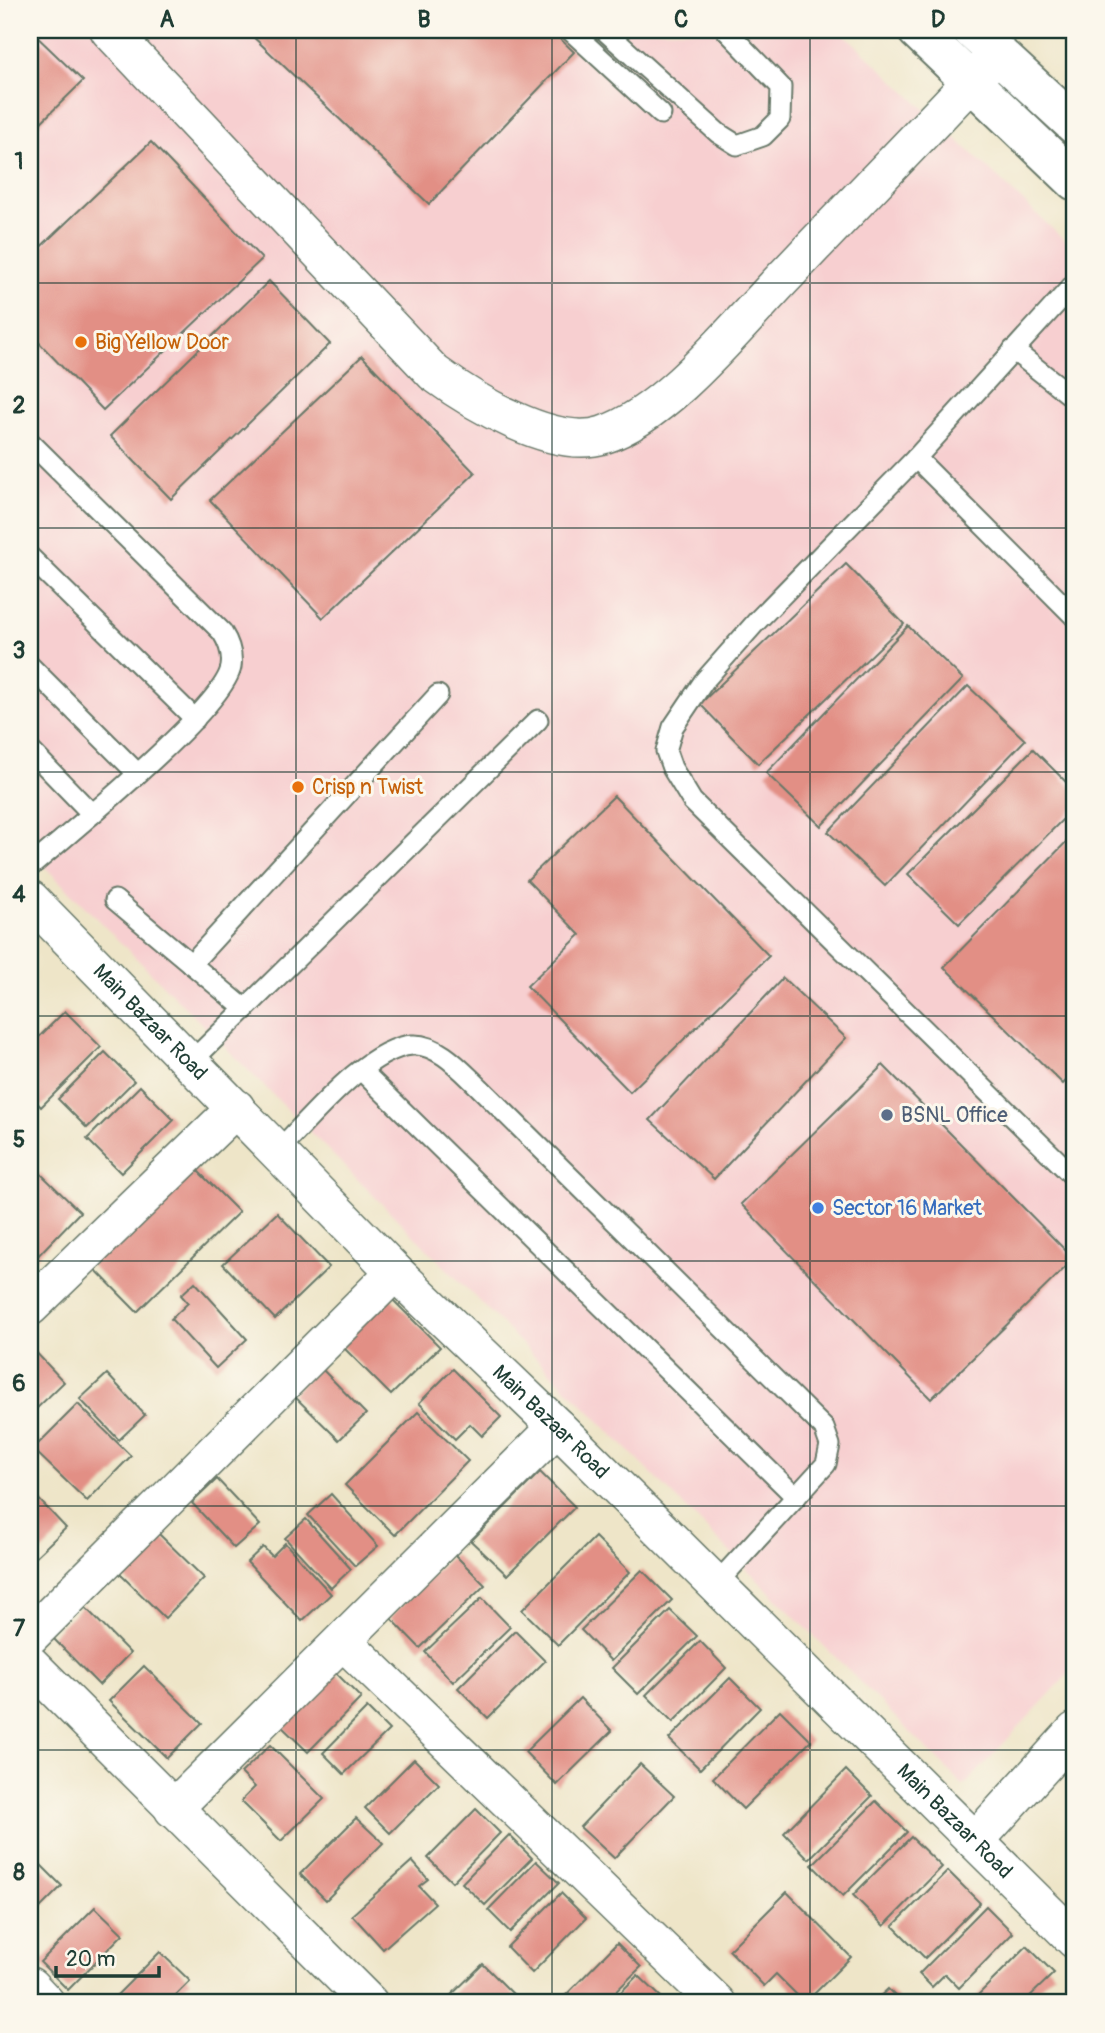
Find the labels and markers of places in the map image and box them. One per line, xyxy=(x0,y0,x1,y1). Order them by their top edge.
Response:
place label: Big Yellow Door xyxy=(95,329,230,356)
marker: Big Yellow Door xyxy=(73,334,89,350)
place label: Crisp n Twist xyxy=(312,774,424,801)
marker: Crisp n Twist xyxy=(290,779,306,795)
place label: BSNL Office xyxy=(901,1102,1008,1129)
marker: BSNL Office xyxy=(879,1107,895,1123)
place label: Sector 16 Market xyxy=(832,1195,983,1222)
marker: Sector 16 Market xyxy=(810,1200,826,1216)

